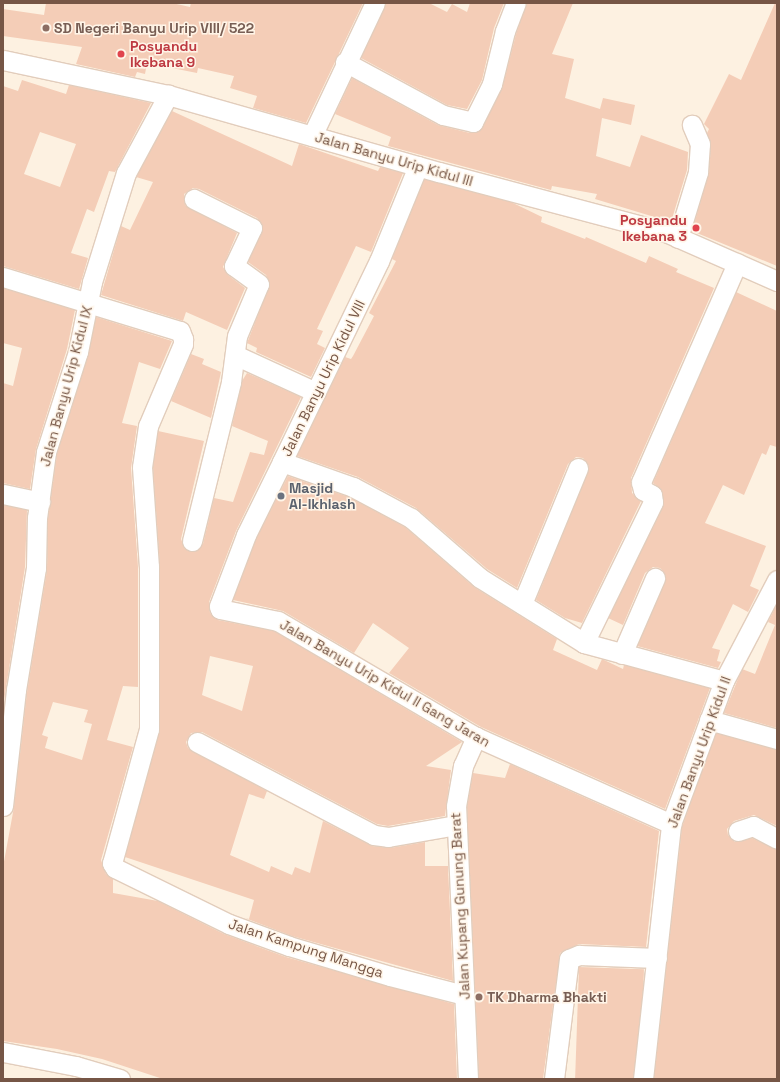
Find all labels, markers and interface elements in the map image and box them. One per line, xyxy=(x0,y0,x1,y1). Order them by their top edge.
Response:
place label: SD Negeri Banyu Urip VIII/ 522 xyxy=(54,20,254,36)
marker: SD Negeri Banyu Urip VIII/ 522 xyxy=(41,23,51,33)
place label: Posyandu Ikebana 9 xyxy=(130,38,197,70)
marker: Posyandu Ikebana 9 xyxy=(115,48,127,60)
street label: Jalan Banyu Urip Kidul III xyxy=(313,128,475,190)
place label: Posyandu Ikebana 3 xyxy=(620,212,687,244)
marker: Posyandu Ikebana 3 xyxy=(690,222,702,234)
street label: Jalan Banyu Urip Kidul VIII xyxy=(278,297,368,459)
street label: Jalan Banyu Urip Kidul IX xyxy=(36,304,96,468)
place label: Masjid Al-Ikhlash xyxy=(289,480,356,512)
marker: Masjid Al-Ikhlash xyxy=(276,491,286,501)
street label: Jalan Banyu Urip Kidul II Gang Jaran xyxy=(277,616,493,750)
street label: Jalan Banyu Urip Kidul II xyxy=(664,674,734,830)
street label: Jalan Kupang Gunung Barat xyxy=(447,812,473,1000)
street label: Jalan Kampung Mangga xyxy=(226,915,386,981)
place label: TK Dharma Bhakti xyxy=(487,989,607,1005)
marker: TK Dharma Bhakti xyxy=(474,992,484,1002)

